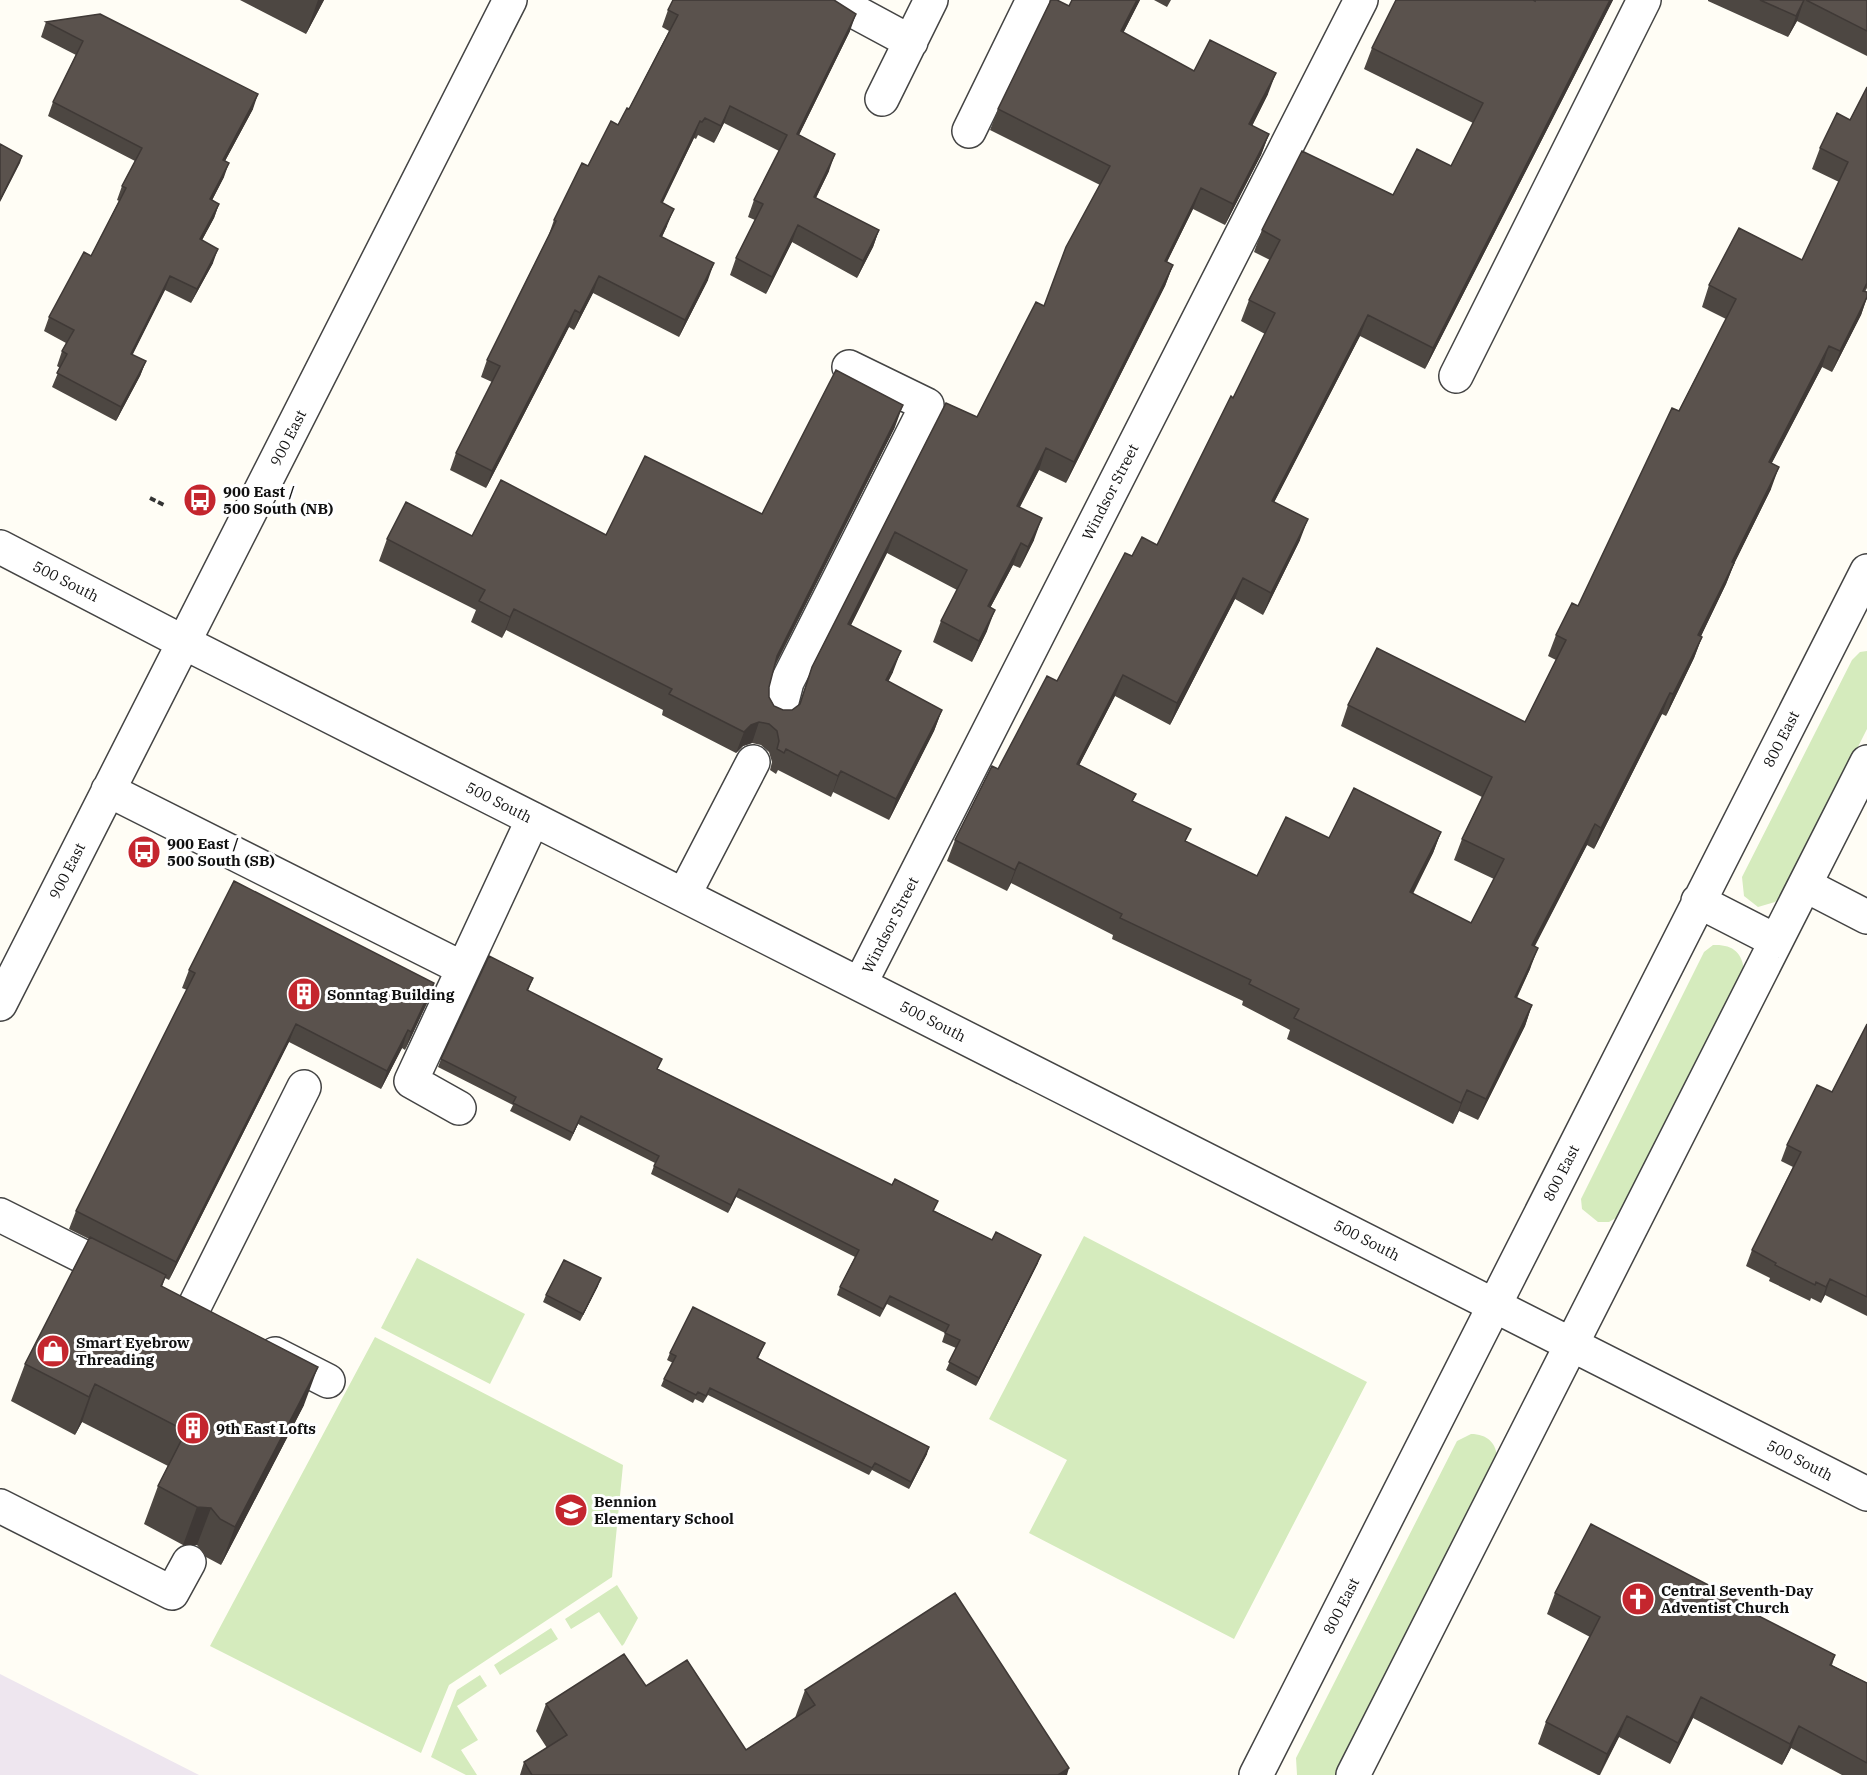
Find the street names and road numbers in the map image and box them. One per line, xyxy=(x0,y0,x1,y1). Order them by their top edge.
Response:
street label: 900 East xyxy=(266,407,310,469)
street label: Windsor Street xyxy=(1078,441,1142,543)
street label: 500 South xyxy=(30,556,102,606)
street label: 800 East xyxy=(1759,708,1803,770)
street label: 500 South xyxy=(463,777,535,827)
street label: 900 East xyxy=(45,840,89,902)
street label: Windsor Street xyxy=(858,874,922,976)
street label: 500 South xyxy=(897,996,969,1046)
street label: 800 East xyxy=(1539,1142,1583,1204)
street label: 500 South xyxy=(1331,1215,1403,1265)
street label: 500 South xyxy=(1764,1435,1836,1485)
street label: 800 East xyxy=(1319,1575,1363,1637)

